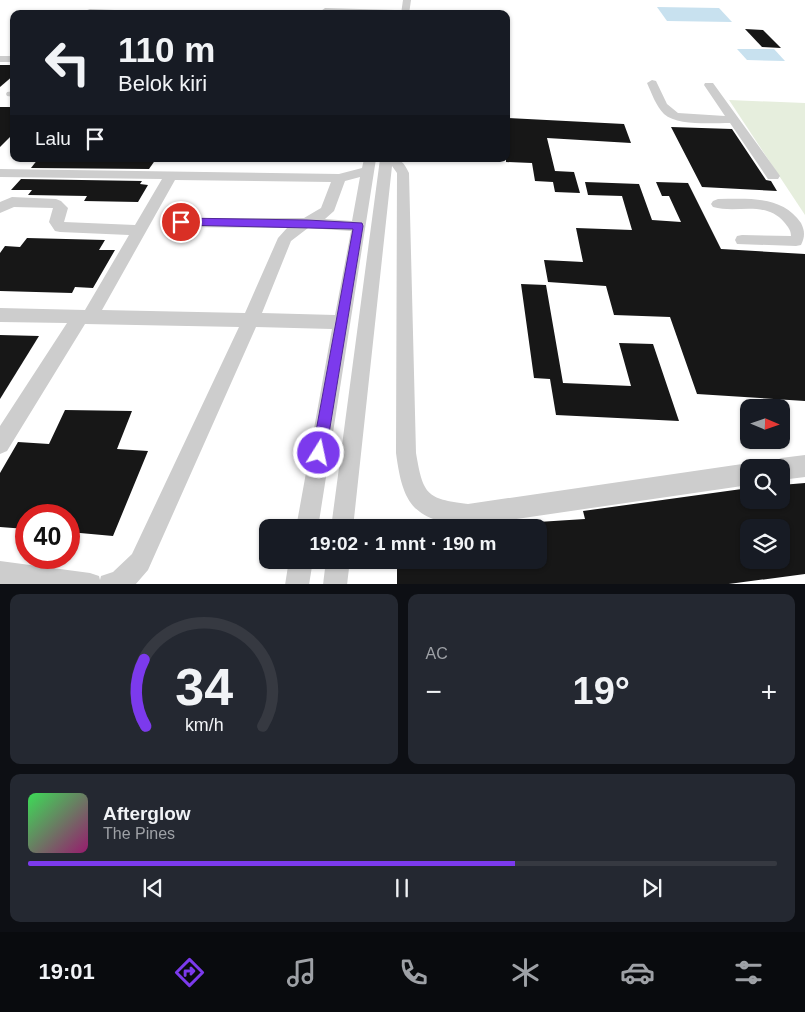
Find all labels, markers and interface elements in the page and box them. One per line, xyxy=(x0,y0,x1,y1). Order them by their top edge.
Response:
icon: left xyxy=(35,30,100,95)
text: 110 m xyxy=(118,30,215,69)
text: Belok kiri xyxy=(118,71,207,96)
icon: arrive xyxy=(81,125,109,153)
text: Lalu xyxy=(35,128,71,149)
pin xyxy=(160,201,202,243)
icon: arrive xyxy=(167,208,195,236)
north arrow xyxy=(740,399,790,449)
map controls xyxy=(740,399,790,569)
position arrow xyxy=(292,426,344,478)
button: search xyxy=(740,459,790,509)
speed limit sign: 40 xyxy=(15,504,80,569)
button: layers xyxy=(740,519,790,569)
text: 19:02 · 1 mnt · 190 m xyxy=(310,533,496,554)
text: AC xyxy=(426,645,448,662)
text: 34 xyxy=(175,658,233,716)
text: 19° xyxy=(573,670,630,712)
text: − xyxy=(426,676,442,707)
text: + xyxy=(761,676,777,707)
text: km/h xyxy=(184,715,223,735)
text: Afterglow xyxy=(103,803,191,824)
text: The Pines xyxy=(103,825,175,842)
icon: previous xyxy=(139,874,167,902)
icon: pause xyxy=(388,874,416,902)
icon: next xyxy=(638,874,666,902)
icon: directions xyxy=(172,955,207,990)
icon: music xyxy=(284,955,319,990)
icon: phone xyxy=(396,955,431,990)
icon: climate xyxy=(508,955,543,990)
icon: car xyxy=(620,955,655,990)
icon: filters xyxy=(731,955,766,990)
text: 19:01 xyxy=(38,959,95,984)

